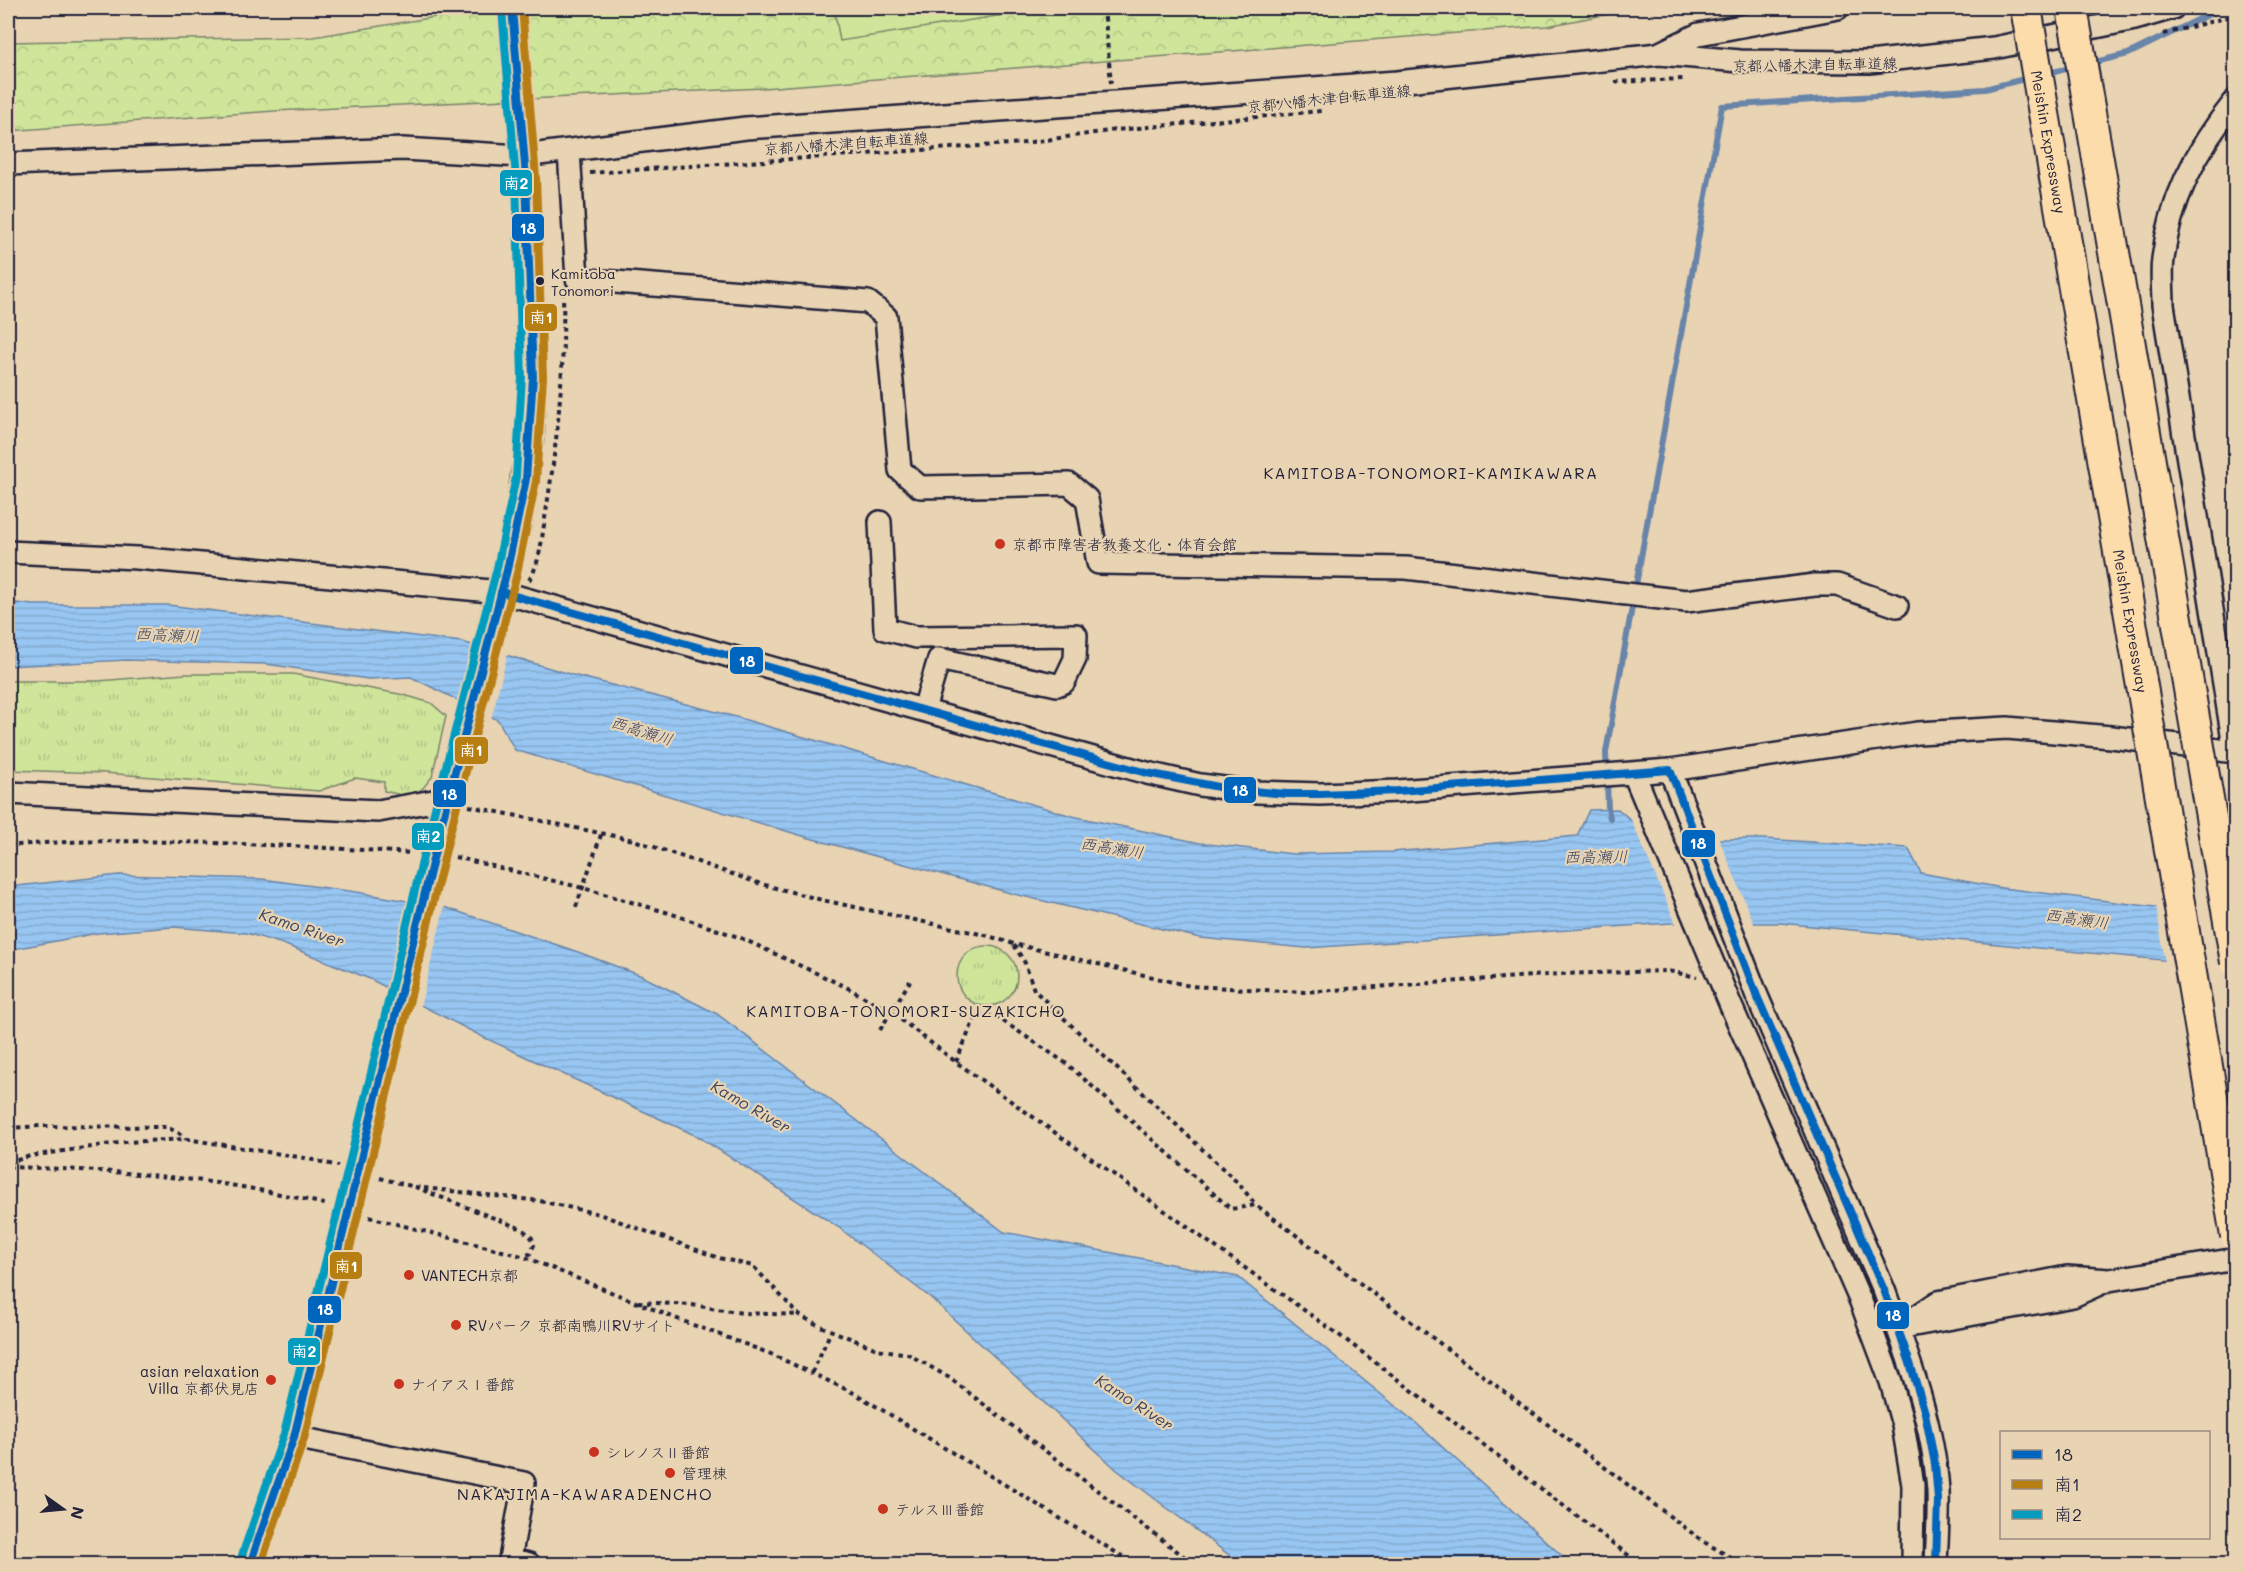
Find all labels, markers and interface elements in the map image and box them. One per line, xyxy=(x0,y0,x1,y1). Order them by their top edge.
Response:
street label: 京都八幡木津自転車道線 xyxy=(1732,53,1898,75)
street label: Meishin Expressway xyxy=(2027,69,2071,215)
street label: 京都八幡木津自転車道線 xyxy=(1246,79,1412,117)
street label: 京都八幡木津自転車道線 xyxy=(763,127,929,159)
line badge: 南2 xyxy=(499,169,533,197)
text: 南2 xyxy=(504,172,529,193)
line badge: 18 xyxy=(511,213,545,242)
text: 18 xyxy=(519,217,537,238)
place label: Kamitoba Tonomori xyxy=(551,264,616,300)
marker: Kamitoba Tonomori xyxy=(534,275,546,287)
line badge: 南1 xyxy=(524,303,558,332)
text: 南1 xyxy=(529,306,553,327)
district label: KAMITOBA-TONOMORI-KAMIKAWARA xyxy=(1263,462,1599,483)
place label: 京都市障害者教養文化・体育会館 xyxy=(1012,534,1237,554)
marker: 京都市障害者教養文化・体育会館 xyxy=(993,537,1007,551)
street label: Meishin Expressway xyxy=(2109,548,2153,694)
water label: 西高瀬川 xyxy=(134,622,200,646)
line badge: 18 xyxy=(729,646,764,675)
text: 18 xyxy=(738,650,756,671)
water label: 西高瀬川 xyxy=(608,711,676,749)
line badge: 南1 xyxy=(454,736,489,765)
text: 南1 xyxy=(459,739,483,760)
line badge: 18 xyxy=(1223,776,1257,804)
line badge: 18 xyxy=(432,779,467,808)
text: 18 xyxy=(1231,779,1249,800)
text: 18 xyxy=(440,783,458,804)
line badge: 南2 xyxy=(411,822,445,851)
text: 南2 xyxy=(416,825,441,846)
line badge: 18 xyxy=(1681,829,1716,858)
water label: 西高瀬川 xyxy=(1079,832,1145,862)
text: 18 xyxy=(1689,832,1707,853)
water label: 西高瀬川 xyxy=(1564,845,1628,867)
water label: Kamo River xyxy=(257,903,347,951)
water label: 西高瀬川 xyxy=(2044,903,2110,933)
district label: KAMITOBA-TONOMORI-SUZAKICHO xyxy=(746,1000,1066,1021)
water label: Kamo River xyxy=(707,1075,795,1137)
line badge: 南1 xyxy=(329,1251,363,1280)
text: 南1 xyxy=(334,1255,358,1276)
place label: VANTECH京都 xyxy=(421,1265,518,1285)
marker: VANTECH京都 xyxy=(402,1268,416,1282)
line badge: 18 xyxy=(307,1295,342,1324)
text: 18 xyxy=(316,1298,334,1319)
line badge: 18 xyxy=(1876,1301,1910,1330)
text: 18 xyxy=(1884,1304,1902,1325)
place label: RVパーク 京都南鴨川RVサイト xyxy=(468,1315,675,1335)
marker: RVパーク 京都南鴨川RVサイト xyxy=(449,1318,463,1332)
line badge: 南2 xyxy=(287,1337,321,1366)
text: 南2 xyxy=(292,1340,317,1361)
place label: asian relaxation Villa 京都伏見店 xyxy=(140,1361,259,1398)
water label: Kamo River xyxy=(1092,1369,1178,1435)
marker: asian relaxation Villa 京都伏見店 xyxy=(264,1373,278,1387)
place label: ナイアスⅠ番館 xyxy=(411,1374,515,1394)
marker: ナイアスⅠ番館 xyxy=(392,1377,406,1391)
legend xyxy=(2000,1431,2210,1539)
place label: シレノスⅡ番館 xyxy=(606,1442,710,1462)
text: 18 xyxy=(2054,1442,2073,1466)
marker: シレノスⅡ番館 xyxy=(587,1445,601,1459)
place label: 管理棟 xyxy=(682,1463,727,1483)
marker: 管理棟 xyxy=(663,1466,677,1480)
text: 南1 xyxy=(2054,1472,2080,1496)
north arrow xyxy=(33,1479,93,1539)
district label: NAKAJIMA-KAWARADENCHO xyxy=(457,1483,713,1504)
place label: テルスⅢ番館 xyxy=(895,1499,984,1519)
marker: テルスⅢ番館 xyxy=(876,1502,890,1516)
text: 南2 xyxy=(2054,1502,2082,1526)
text: N xyxy=(66,1504,90,1522)

